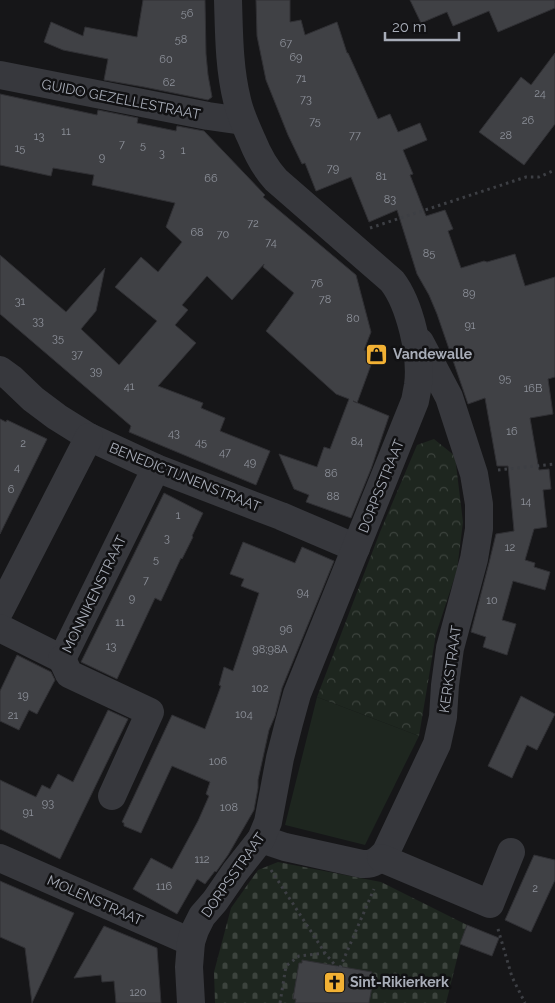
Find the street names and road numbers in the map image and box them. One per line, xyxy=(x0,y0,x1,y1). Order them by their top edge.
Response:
street label: GUIDO GEZELLESTRAAT xyxy=(40,76,202,122)
street label: DORPSSTRAAT xyxy=(355,436,407,535)
street label: BENEDICTIJNENSTRAAT xyxy=(107,439,263,515)
street label: MONNIKENSTRAAT xyxy=(59,532,130,655)
street label: KERKSTRAAT xyxy=(436,624,464,714)
street label: DORPSSTRAAT xyxy=(198,829,268,920)
street label: MOLENSTRAAT xyxy=(45,872,146,928)

